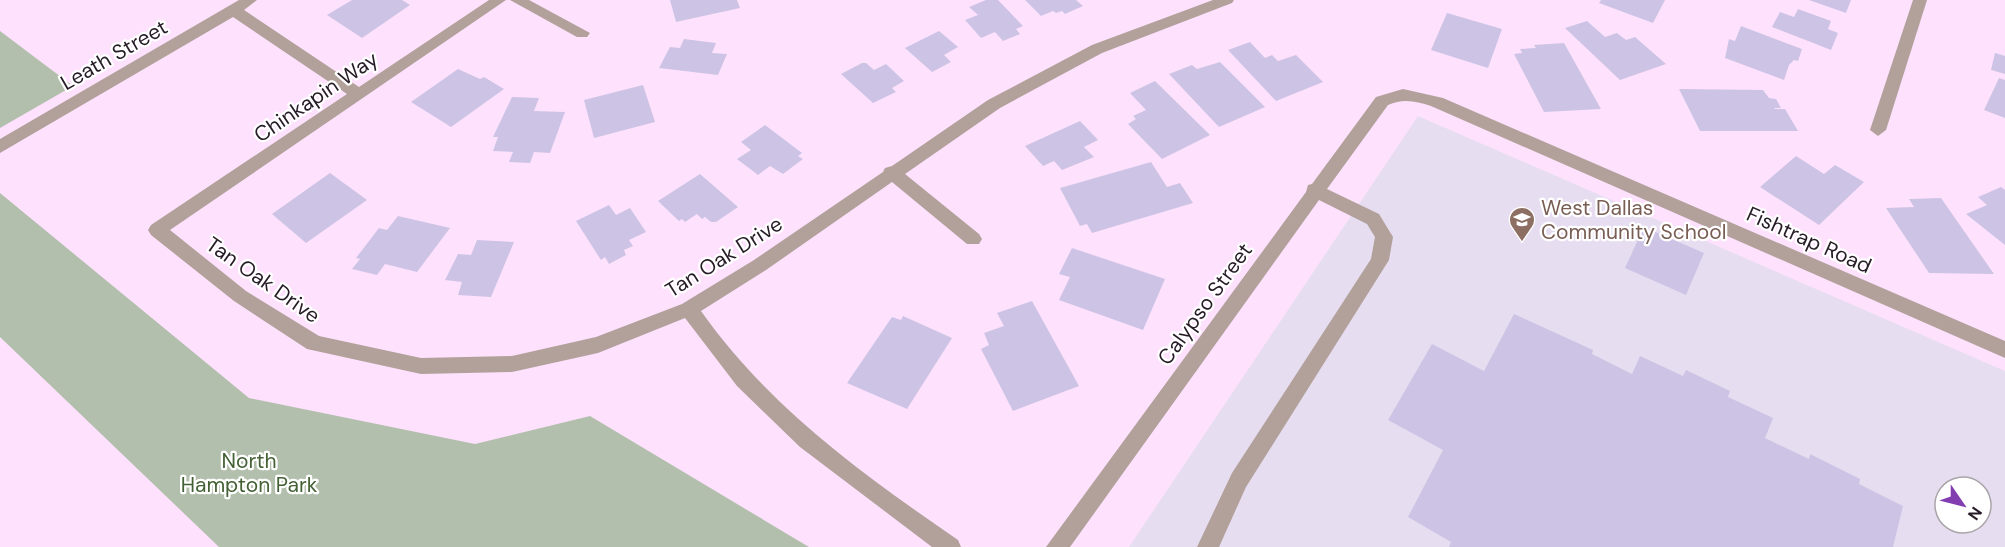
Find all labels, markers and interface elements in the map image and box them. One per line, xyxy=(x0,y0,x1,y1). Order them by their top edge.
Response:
street label: Leath Street xyxy=(55,13,173,97)
street label: Chinkapin Way xyxy=(248,45,384,149)
place label: West Dallas Community School xyxy=(1541,194,1726,246)
street label: Fishtrap Road xyxy=(1742,200,1876,280)
school or university icon: West Dallas Community School xyxy=(1507,205,1537,243)
street label: Tan Oak Drive xyxy=(660,210,788,304)
street label: Tan Oak Drive xyxy=(201,230,326,330)
street label: Calypso Street xyxy=(1151,237,1259,371)
park label: North Hampton Park xyxy=(181,447,318,499)
north arrow xyxy=(1933,475,1993,535)
text: N xyxy=(1963,503,1987,524)

